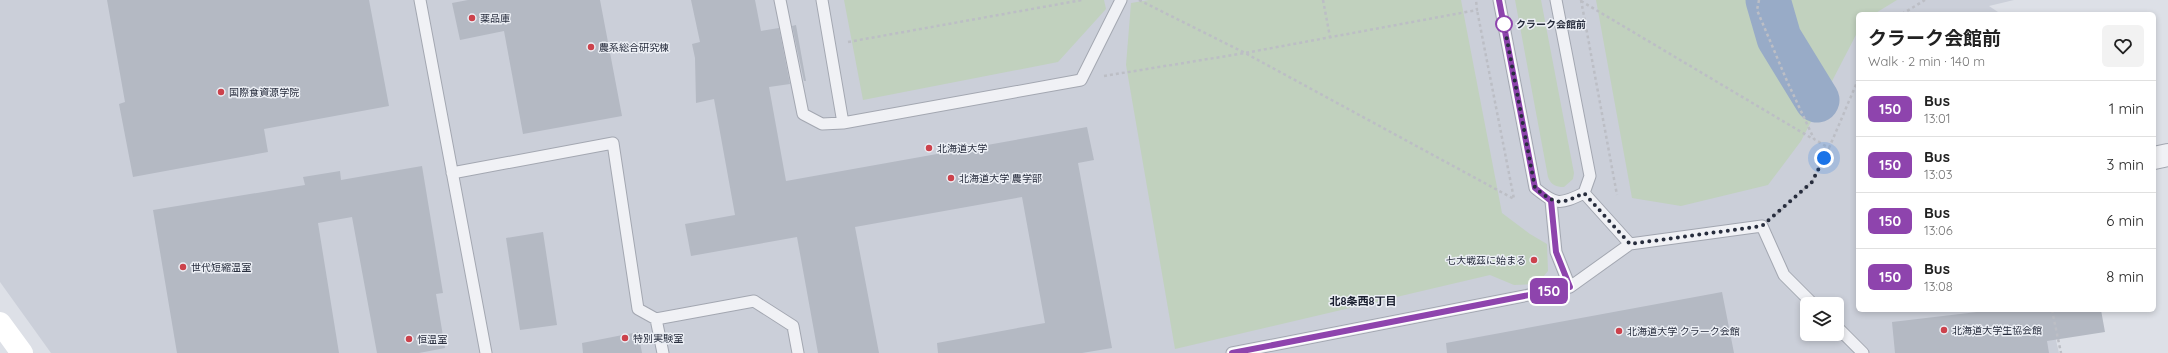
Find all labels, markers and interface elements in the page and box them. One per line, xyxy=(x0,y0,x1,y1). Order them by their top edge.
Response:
place label: 薬品庫 xyxy=(480,12,510,25)
marker: 薬品庫 xyxy=(467,13,477,23)
marker: クラーク会館前 xyxy=(1495,15,1513,33)
place label: クラーク会館前 xyxy=(1516,18,1586,31)
button: heart xyxy=(2102,25,2144,67)
text: クラーク会館前 xyxy=(1868,26,2001,50)
place label: 農系総合研究棟 xyxy=(599,41,669,54)
marker: 農系総合研究棟 xyxy=(586,42,596,52)
text: Walk · 2 min · 140 m xyxy=(1868,53,1985,69)
place label: 国際食資源学院 xyxy=(229,86,299,99)
marker: 国際食資源学院 xyxy=(216,87,226,97)
text: Bus xyxy=(1924,91,1950,110)
text: 1 min xyxy=(2109,99,2144,118)
text: 150 xyxy=(1879,100,1901,118)
text: 13:01 xyxy=(1924,110,1951,126)
place label: 北海道大学 xyxy=(937,142,987,155)
marker: 北海道大学 xyxy=(924,143,934,153)
text: Bus xyxy=(1924,147,1950,166)
your location xyxy=(1814,148,1834,168)
text: 3 min xyxy=(2106,155,2144,174)
text: 150 xyxy=(1879,156,1901,174)
text: 13:03 xyxy=(1924,166,1953,182)
place label: 北海道大学 農学部 xyxy=(959,172,1042,185)
marker: 北海道大学 農学部 xyxy=(946,173,956,183)
text: Bus xyxy=(1924,203,1950,222)
text: 6 min xyxy=(2106,211,2144,230)
text: 150 xyxy=(1879,212,1901,230)
text: 13:06 xyxy=(1924,222,1953,238)
place label: 七大戦茲に始まる xyxy=(1446,254,1526,267)
marker: 七大戦茲に始まる xyxy=(1529,255,1539,265)
text: Bus xyxy=(1924,259,1950,278)
place label: 世代短縮温室 xyxy=(191,261,251,274)
marker: 世代短縮温室 xyxy=(178,262,188,272)
text: 8 min xyxy=(2106,267,2144,286)
text: 150 xyxy=(1879,268,1901,286)
line badge: 150 xyxy=(1526,278,1572,304)
text: 13:08 xyxy=(1924,278,1953,294)
text: 150 xyxy=(1538,282,1560,300)
district label: 北8条西8丁目 xyxy=(1329,294,1397,308)
map controls xyxy=(1800,297,1844,341)
button: layers xyxy=(1800,297,1844,341)
place label: 北海道大学生協会館 xyxy=(1952,324,2042,337)
place label: 北海道大学 クラーク会館 xyxy=(1627,325,1740,338)
marker: 北海道大学生協会館 xyxy=(1939,325,1949,335)
marker: 北海道大学 クラーク会館 xyxy=(1614,326,1624,336)
place label: 特別実験室 xyxy=(633,332,683,345)
place label: 恒温室 xyxy=(417,333,447,346)
marker: 特別実験室 xyxy=(620,333,630,343)
marker: 恒温室 xyxy=(404,334,414,344)

